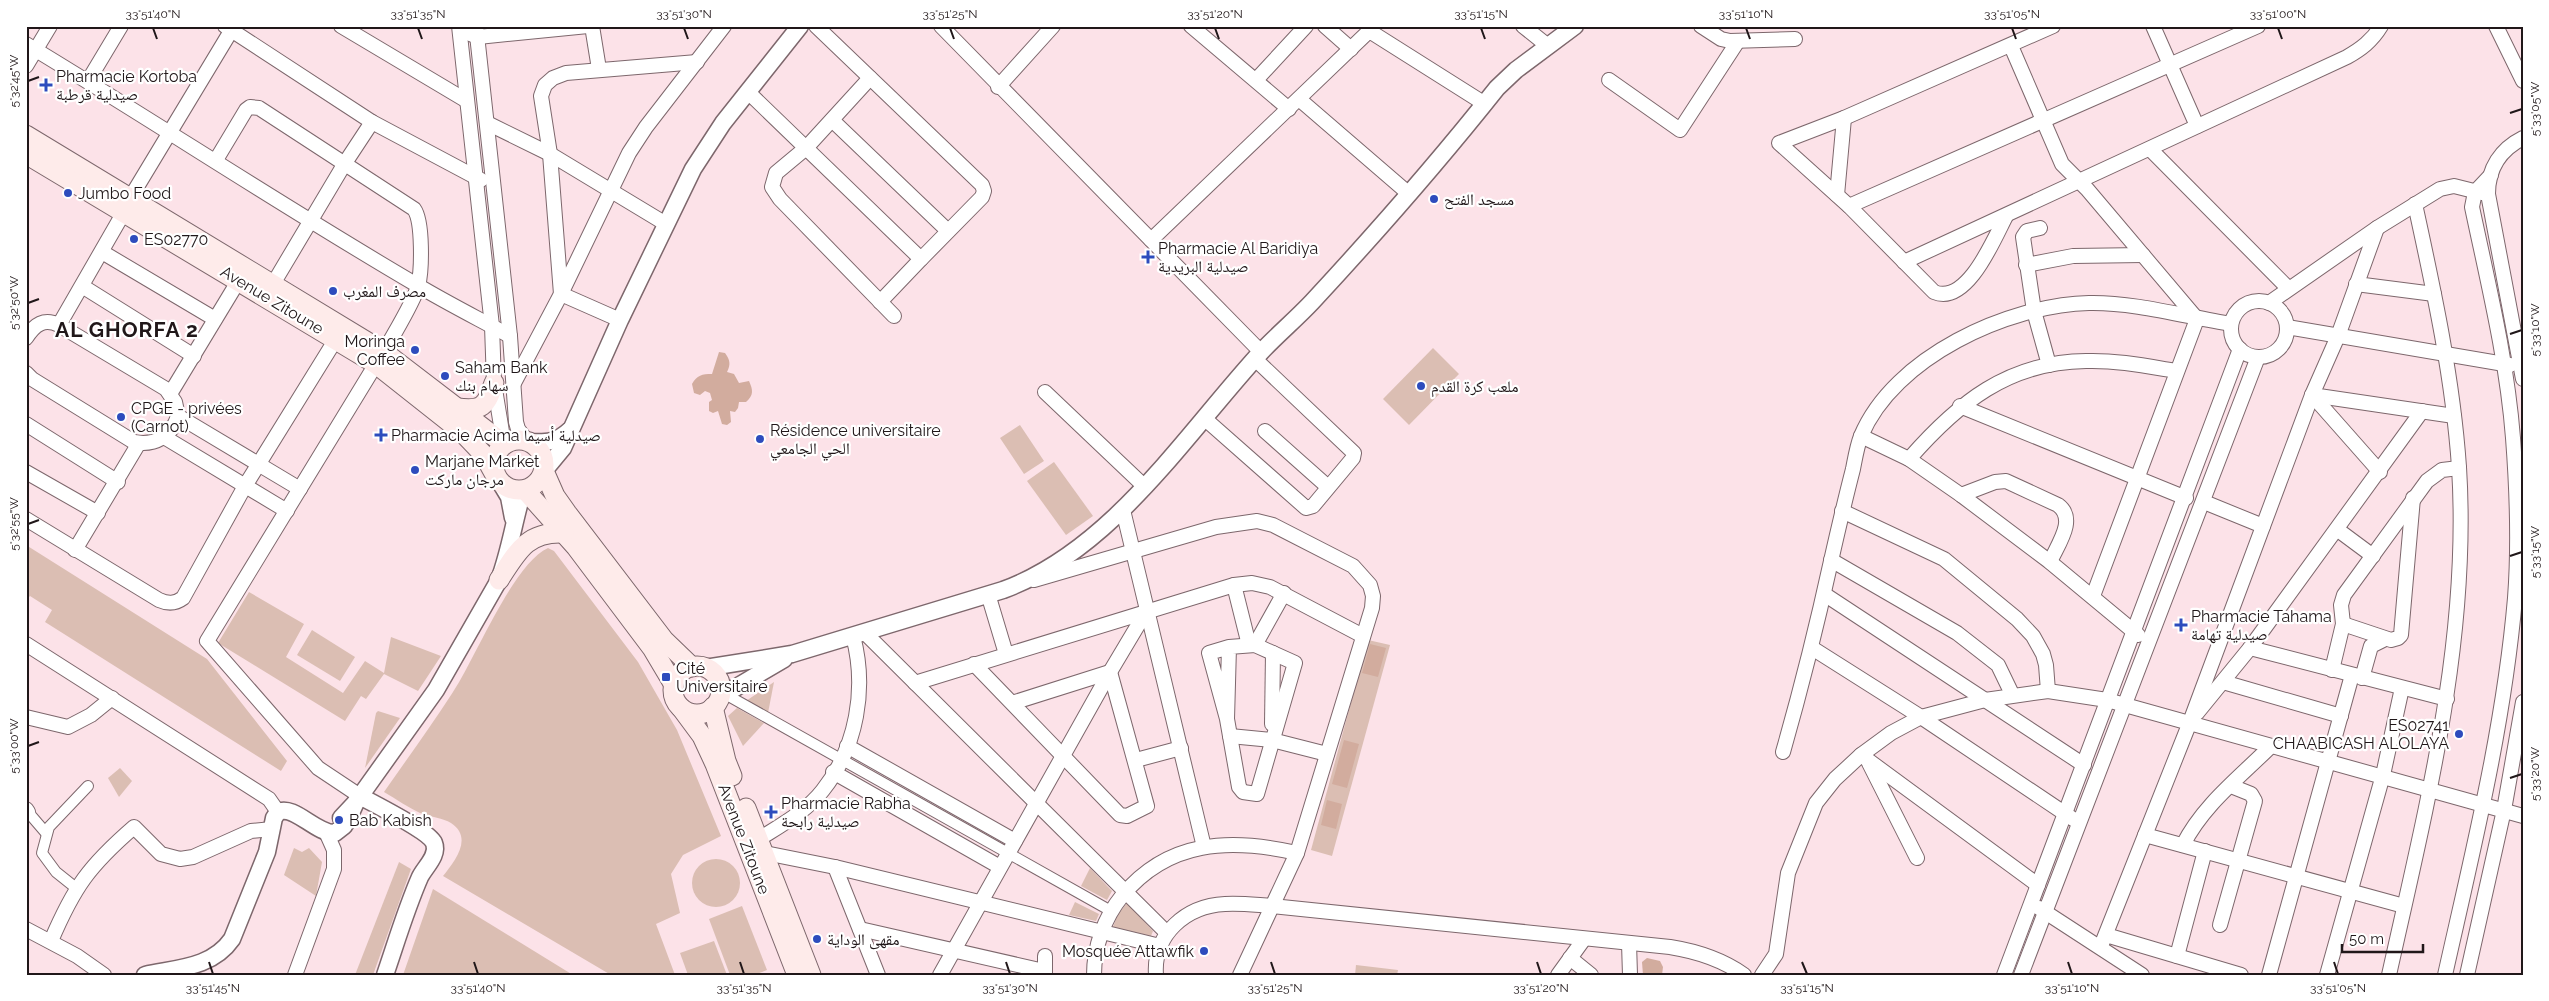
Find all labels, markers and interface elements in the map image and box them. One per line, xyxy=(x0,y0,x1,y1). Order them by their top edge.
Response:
text: 33°51'40"N xyxy=(125,7,181,21)
text: 33°51'35"N xyxy=(391,7,445,21)
text: 33°51'30"N xyxy=(656,7,712,21)
text: 33°51'25"N xyxy=(923,7,977,21)
text: 33°51'20"N xyxy=(1187,7,1243,21)
text: 33°51'15"N xyxy=(1454,7,1508,21)
text: 33°51'10"N xyxy=(1719,7,1773,21)
text: 33°51'05"N xyxy=(1984,7,2040,21)
text: 33°51'00"N xyxy=(2250,7,2306,21)
text: 5°32'45"W xyxy=(7,54,21,107)
place label: Pharmacie Kortoba صيدلية قرطبة xyxy=(56,67,197,104)
marker: Pharmacie Kortoba صيدلية قرطبة xyxy=(40,79,52,91)
text: 5°33'05"W xyxy=(2528,81,2542,136)
place label: Jumbo Food xyxy=(78,184,171,203)
marker: Jumbo Food xyxy=(62,187,74,199)
place label: مسجد الفتح xyxy=(1444,190,1514,210)
marker: مسجد الفتح xyxy=(1428,193,1440,205)
place label: ES02770 xyxy=(144,230,208,249)
marker: ES02770 xyxy=(128,233,140,245)
place label: Pharmacie Al Baridiya صيدلية البريدية xyxy=(1158,239,1318,276)
marker: Pharmacie Al Baridiya صيدلية البريدية xyxy=(1142,251,1154,263)
street label: Avenue Zitoune xyxy=(217,262,327,338)
text: 5°32'50"W xyxy=(7,275,21,330)
place label: مصرف المغرب xyxy=(343,282,426,301)
marker: مصرف المغرب xyxy=(327,285,339,297)
text: 5°33'10"W xyxy=(2528,303,2542,357)
district label: AL GHORFA 2 xyxy=(55,317,199,342)
place label: Moringa Coffee xyxy=(345,332,405,369)
marker: Moringa Coffee xyxy=(409,344,421,356)
place label: Saham Bank سهام بنك xyxy=(455,358,548,396)
marker: Saham Bank سهام بنك xyxy=(439,370,451,382)
place label: ملعب كرة القدم xyxy=(1431,377,1519,397)
marker: ملعب كرة القدم xyxy=(1415,380,1427,392)
place label: CPGE - privées (Carnot) xyxy=(131,399,242,436)
marker: CPGE - privées (Carnot) xyxy=(115,411,127,423)
place label: Résidence universitaire الحي الجامعي xyxy=(770,421,941,461)
place label: Pharmacie Acima صيدلية أسيما xyxy=(391,426,601,445)
marker: Pharmacie Acima صيدلية أسيما xyxy=(375,429,387,441)
marker: Résidence universitaire الحي الجامعي xyxy=(754,433,766,445)
place label: Marjane Market مرجان ماركت xyxy=(425,452,540,490)
marker: Marjane Market مرجان ماركت xyxy=(409,464,421,476)
text: 5°32'55"W xyxy=(7,497,21,551)
text: 5°33'15"W xyxy=(2528,525,2542,578)
place label: Pharmacie Tahama صيدلية تهامة xyxy=(2191,607,2332,644)
marker: Pharmacie Tahama صيدلية تهامة xyxy=(2175,619,2187,631)
place label: Cité Universitaire xyxy=(676,659,768,696)
marker: Cité Universitaire xyxy=(660,671,672,683)
place label: ES02741 CHAABICASH ALOLAYA xyxy=(2273,716,2449,753)
text: 5°33'00"W xyxy=(7,718,21,774)
marker: ES02741 CHAABICASH ALOLAYA xyxy=(2453,728,2465,740)
text: 5°33'20"W xyxy=(2528,746,2542,801)
street label: Avenue Zitoune xyxy=(714,781,774,897)
place label: Pharmacie Rabha صيدلية رابحة xyxy=(781,794,911,831)
marker: Pharmacie Rabha صيدلية رابحة xyxy=(765,806,777,818)
place label: Bab Kabish xyxy=(349,811,432,830)
marker: Bab Kabish xyxy=(333,814,345,826)
scale bar xyxy=(2342,921,2423,953)
place label: مقهى الوداية xyxy=(827,930,900,950)
text: 50 m xyxy=(2349,930,2384,948)
marker: مقهى الوداية xyxy=(811,933,823,945)
place label: Mosquée Attawfik xyxy=(1062,942,1195,961)
marker: Mosquée Attawfik xyxy=(1198,945,1210,957)
text: 33°51'45"N xyxy=(186,981,240,995)
text: 33°51'40"N xyxy=(450,981,506,995)
text: 33°51'35"N xyxy=(717,981,771,995)
text: 33°51'30"N xyxy=(982,981,1038,995)
text: 33°51'25"N xyxy=(1248,981,1302,995)
text: 33°51'20"N xyxy=(1513,981,1569,995)
text: 33°51'15"N xyxy=(1780,981,1834,995)
text: 33°51'10"N xyxy=(2045,981,2099,995)
text: 33°51'05"N xyxy=(2310,981,2366,995)

